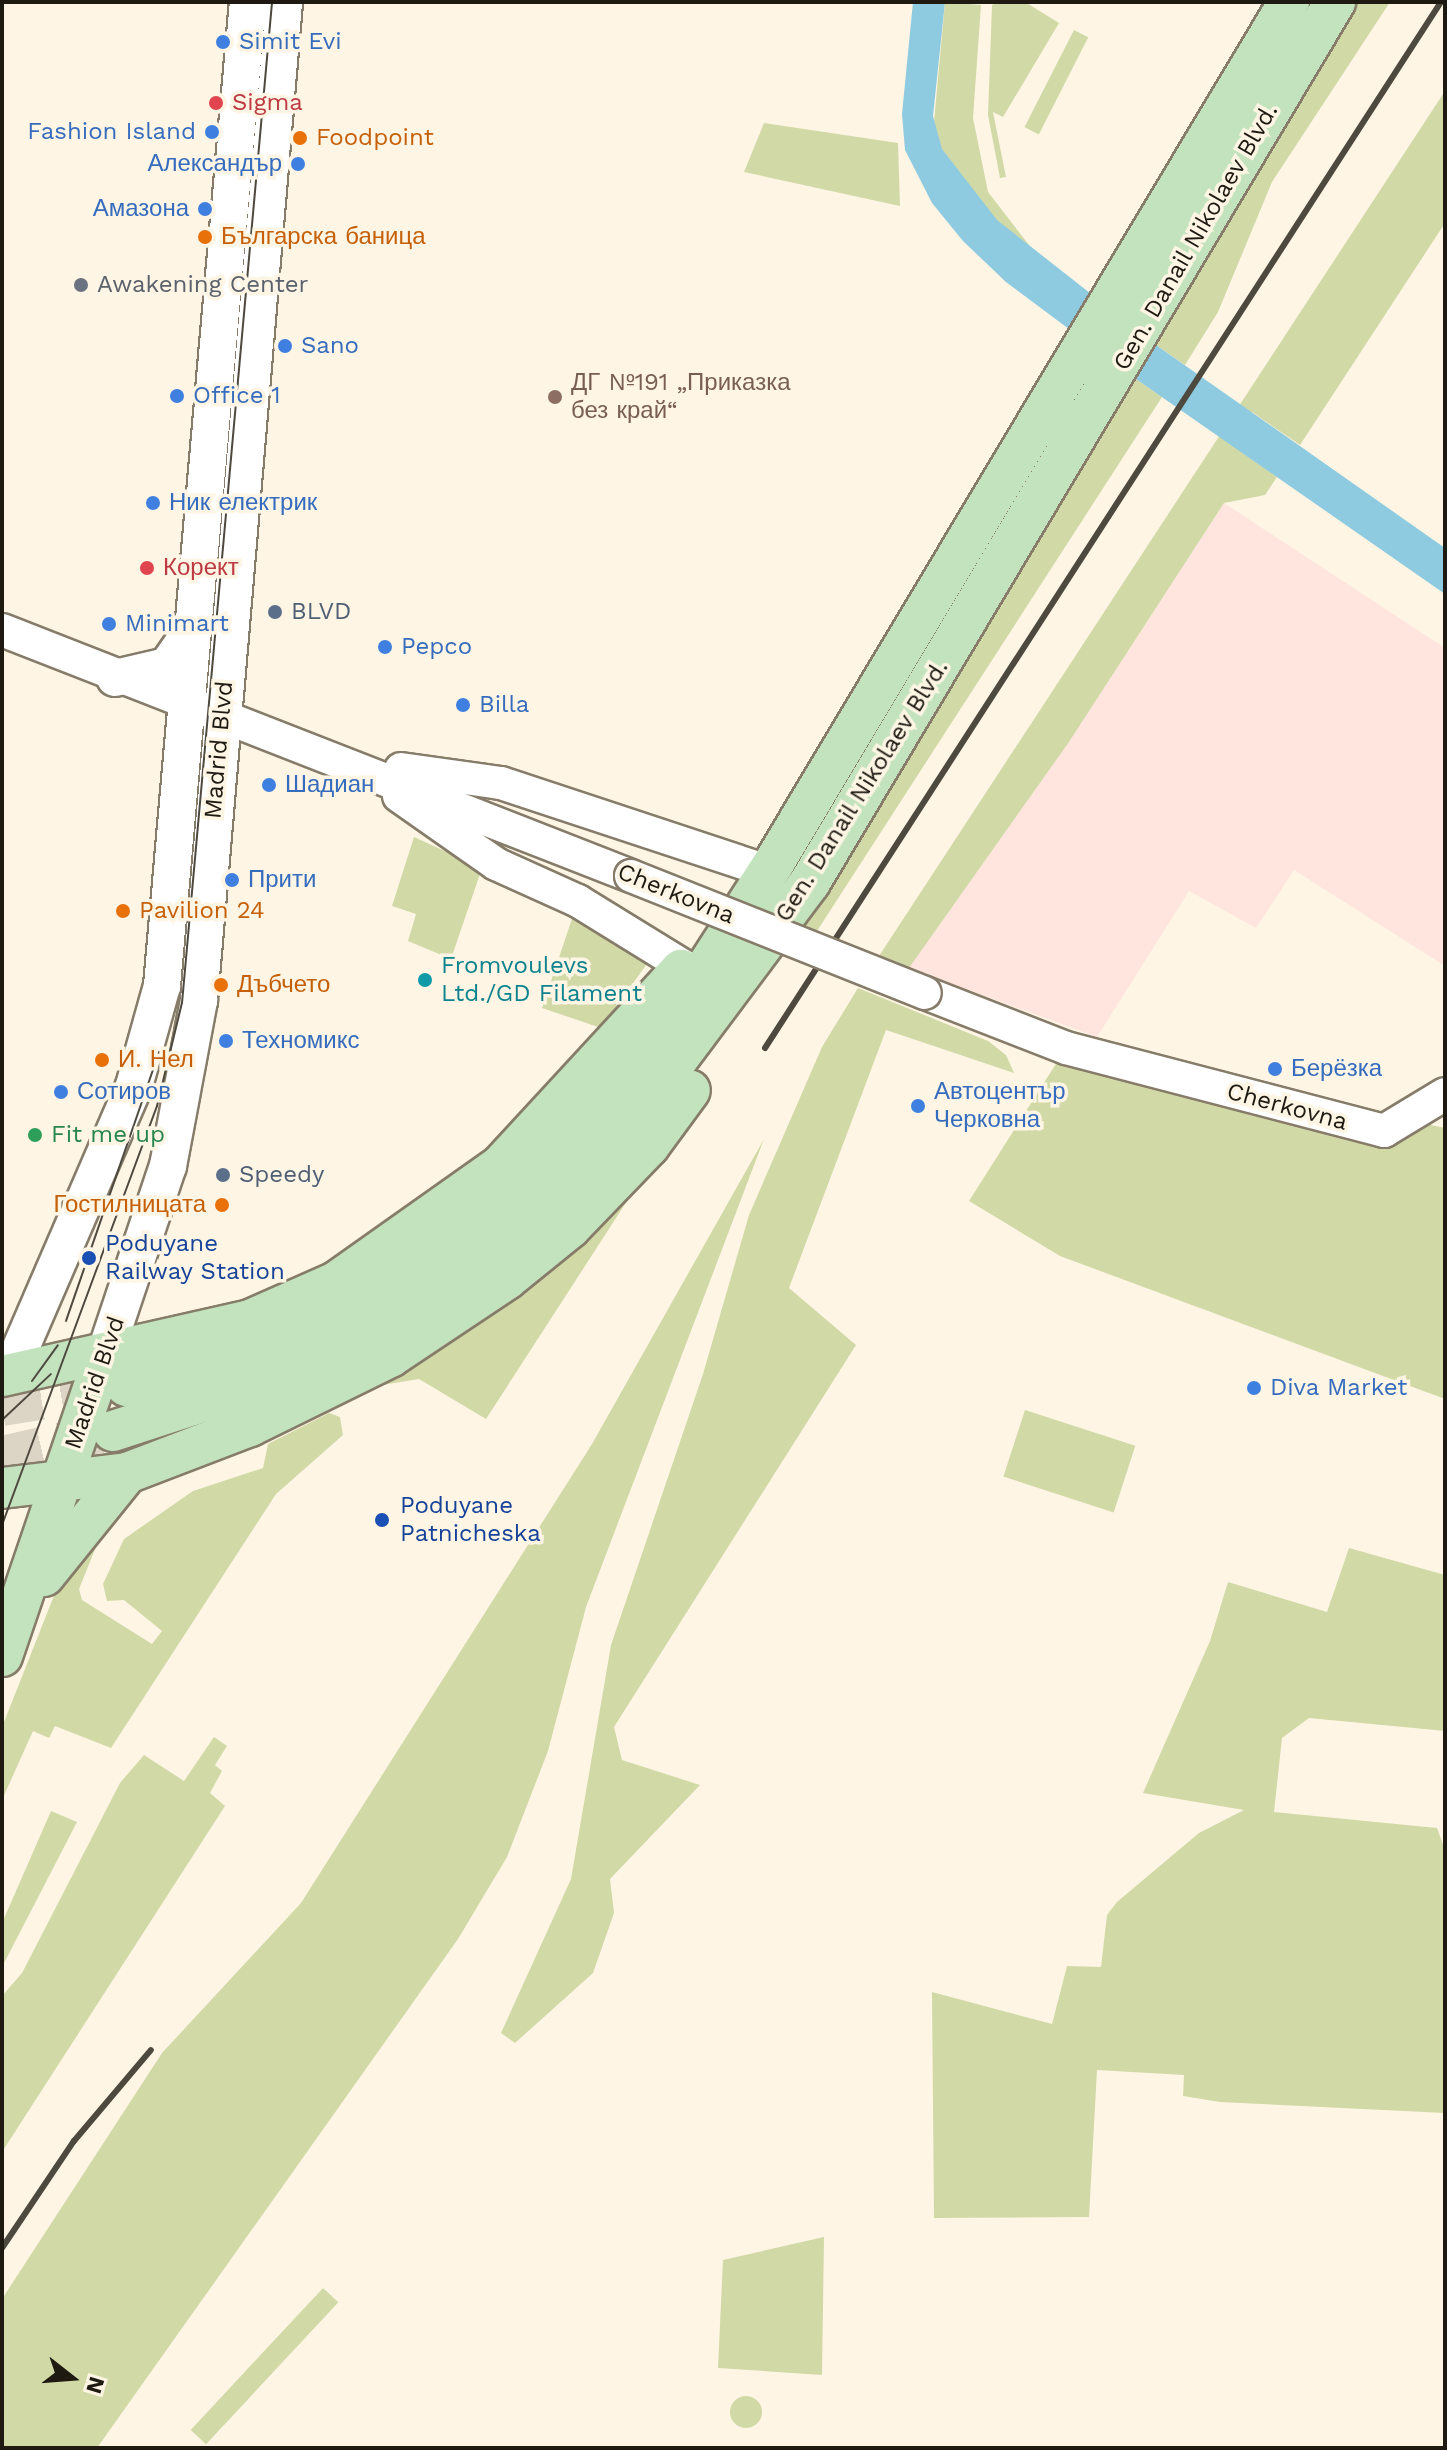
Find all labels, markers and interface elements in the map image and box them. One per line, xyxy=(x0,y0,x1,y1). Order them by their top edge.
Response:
place label: Simit Evi xyxy=(239,28,342,56)
marker: Simit Evi xyxy=(214,33,232,51)
place label: Sigma xyxy=(232,89,303,117)
marker: Sigma xyxy=(207,94,225,112)
street label: Gen. Danail Nikolaev Blvd. xyxy=(1107,98,1285,376)
place label: Fashion Island xyxy=(27,118,196,146)
marker: Fashion Island xyxy=(203,123,221,141)
place label: Foodpoint xyxy=(316,124,434,152)
marker: Foodpoint xyxy=(291,129,309,147)
place label: Александър xyxy=(147,150,282,178)
marker: Александър xyxy=(289,155,307,173)
place label: Амазона xyxy=(93,195,189,223)
marker: Амазона xyxy=(196,200,214,218)
place label: Българска баница xyxy=(221,223,426,251)
marker: Българска баница xyxy=(196,228,214,246)
place label: Awakening Center xyxy=(97,271,308,299)
marker: Awakening Center xyxy=(72,276,90,294)
place label: Sano xyxy=(301,332,359,360)
marker: Sano xyxy=(276,337,294,355)
place label: ДГ №191 „Приказка без край“ xyxy=(571,369,791,425)
place label: Office 1 xyxy=(193,382,281,410)
marker: Office 1 xyxy=(168,387,186,405)
marker: ДГ №191 „Приказка без край“ xyxy=(546,388,564,406)
place label: Ник електрик xyxy=(169,489,317,517)
marker: Ник електрик xyxy=(144,494,162,512)
place label: Корект xyxy=(163,554,239,582)
marker: Корект xyxy=(138,559,156,577)
place label: BLVD xyxy=(291,598,351,626)
marker: BLVD xyxy=(266,603,284,621)
place label: Minimart xyxy=(125,610,229,638)
marker: Minimart xyxy=(100,615,118,633)
place label: Pepco xyxy=(401,633,472,661)
marker: Pepco xyxy=(376,638,394,656)
street label: Gen. Danail Nikolaev Blvd. xyxy=(769,654,955,928)
street label: Madrid Blvd xyxy=(199,680,239,820)
place label: Billa xyxy=(479,691,529,719)
marker: Billa xyxy=(454,696,472,714)
place label: Шадиан xyxy=(285,771,374,799)
marker: Шадиан xyxy=(260,776,278,794)
street label: Cherkovna xyxy=(613,858,739,930)
place label: Прити xyxy=(248,866,316,894)
marker: Прити xyxy=(223,871,241,889)
place label: Pavilion 24 xyxy=(139,897,265,925)
marker: Pavilion 24 xyxy=(114,902,132,920)
place label: Fromvoulevs Ltd./GD Filament xyxy=(441,952,642,1008)
place label: Дъбчето xyxy=(237,971,330,999)
marker: Fromvoulevs Ltd./GD Filament xyxy=(416,971,434,989)
marker: Дъбчето xyxy=(212,976,230,994)
place label: Техномикс xyxy=(242,1027,359,1055)
marker: Техномикс xyxy=(217,1032,235,1050)
place label: И. Нел xyxy=(118,1046,194,1074)
marker: И. Нел xyxy=(93,1051,111,1069)
place label: Берёзка xyxy=(1291,1055,1382,1083)
marker: Берёзка xyxy=(1266,1060,1284,1078)
street label: Cherkovna xyxy=(1224,1077,1350,1137)
place label: Сотиров xyxy=(77,1078,171,1106)
place label: Автоцентър Черковна xyxy=(934,1078,1066,1134)
marker: Сотиров xyxy=(52,1083,70,1101)
marker: Автоцентър Черковна xyxy=(909,1097,927,1115)
place label: Fit me up xyxy=(51,1121,165,1149)
marker: Fit me up xyxy=(26,1126,44,1144)
place label: Speedy xyxy=(239,1161,324,1189)
marker: Speedy xyxy=(214,1166,232,1184)
place label: Гостилницата xyxy=(54,1191,206,1219)
marker: Гостилницата xyxy=(213,1196,231,1214)
place label: Poduyane Railway Station xyxy=(105,1230,285,1286)
marker: Poduyane Railway Station xyxy=(80,1249,98,1267)
street label: Madrid Blvd xyxy=(59,1313,131,1453)
place label: Diva Market xyxy=(1270,1374,1408,1402)
marker: Diva Market xyxy=(1245,1379,1263,1397)
place label: Poduyane Patnicheska xyxy=(400,1492,541,1548)
marker: Poduyane Patnicheska xyxy=(371,1509,393,1531)
north arrow xyxy=(32,2338,112,2418)
text: N xyxy=(81,2374,110,2397)

